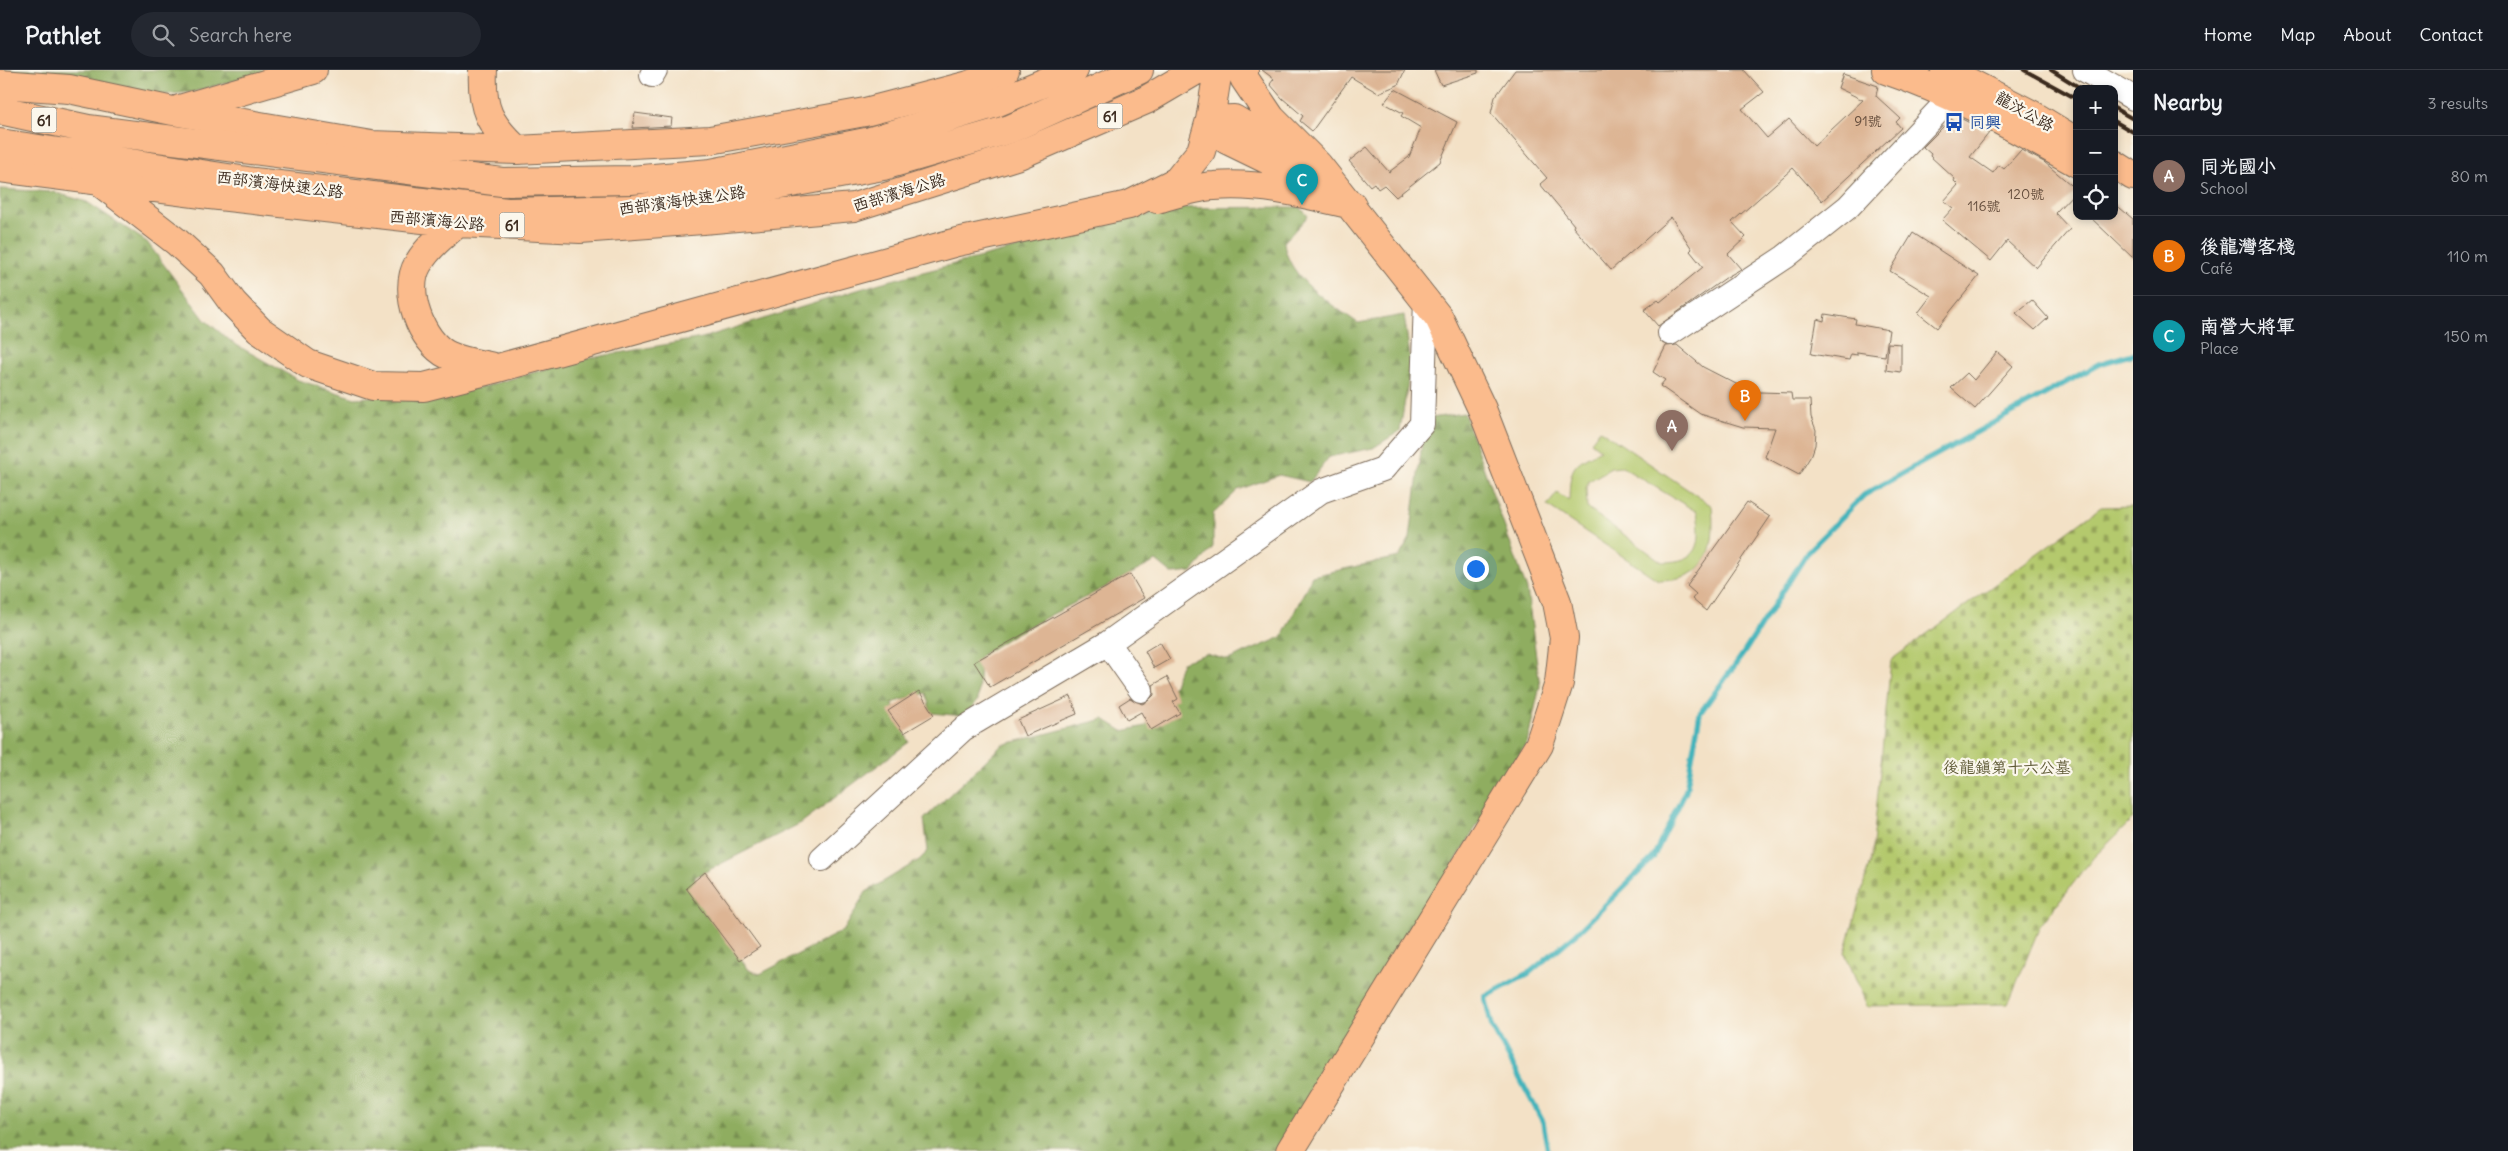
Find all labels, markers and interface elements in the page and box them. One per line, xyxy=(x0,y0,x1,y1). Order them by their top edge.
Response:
search box xyxy=(131,12,481,57)
text: Pathlet xyxy=(25,20,101,50)
icon: search xyxy=(149,21,177,49)
text: Search here xyxy=(189,23,292,47)
text: Home xyxy=(2204,23,2252,46)
text: Map xyxy=(2280,23,2315,46)
text: About xyxy=(2343,23,2391,46)
text: Contact xyxy=(2419,23,2483,46)
map controls xyxy=(2073,85,2118,220)
button: + xyxy=(2073,85,2118,130)
street label: 龍汶公路 xyxy=(1992,87,2058,135)
text: Nearby xyxy=(2153,89,2223,116)
text: 3 results xyxy=(2428,93,2488,113)
road number: 61 xyxy=(1098,104,1122,128)
road number: 61 xyxy=(32,108,56,132)
bus stop icon: 同興 xyxy=(1943,111,1965,133)
house number: 91號 xyxy=(1854,112,1882,130)
place label: 同興 xyxy=(1969,112,2001,132)
button: − xyxy=(2073,130,2118,175)
text: 同光國小 xyxy=(2200,154,2276,178)
pin: C xyxy=(1286,164,1318,205)
street label: 西部濱海快速公路 xyxy=(215,166,345,202)
text: A xyxy=(2164,166,2174,186)
text: 80 m xyxy=(2450,166,2488,186)
street label: 西部濱海公路 xyxy=(850,168,948,216)
button: locate xyxy=(2073,175,2118,220)
text: School xyxy=(2200,178,2248,198)
street label: 西部濱海快速公路 xyxy=(617,181,747,219)
house number: 120號 xyxy=(2008,185,2044,203)
house number: 116號 xyxy=(1967,197,2001,215)
street label: 西部濱海公路 xyxy=(388,206,486,234)
road number: 61 xyxy=(500,212,524,238)
text: 後龍灣客棧 xyxy=(2200,234,2295,258)
text: B xyxy=(2164,246,2174,266)
text: 110 m xyxy=(2447,246,2488,266)
text: Café xyxy=(2200,258,2233,278)
text: 南營大將軍 xyxy=(2200,314,2295,338)
text: C xyxy=(2164,326,2174,346)
text: 150 m xyxy=(2444,326,2488,346)
text: Place xyxy=(2200,338,2239,358)
pin: B xyxy=(1729,380,1761,421)
pin: A xyxy=(1656,410,1688,451)
your location xyxy=(1463,556,1489,582)
park label: 後龍鎮第十六公墓 xyxy=(1943,757,2071,777)

